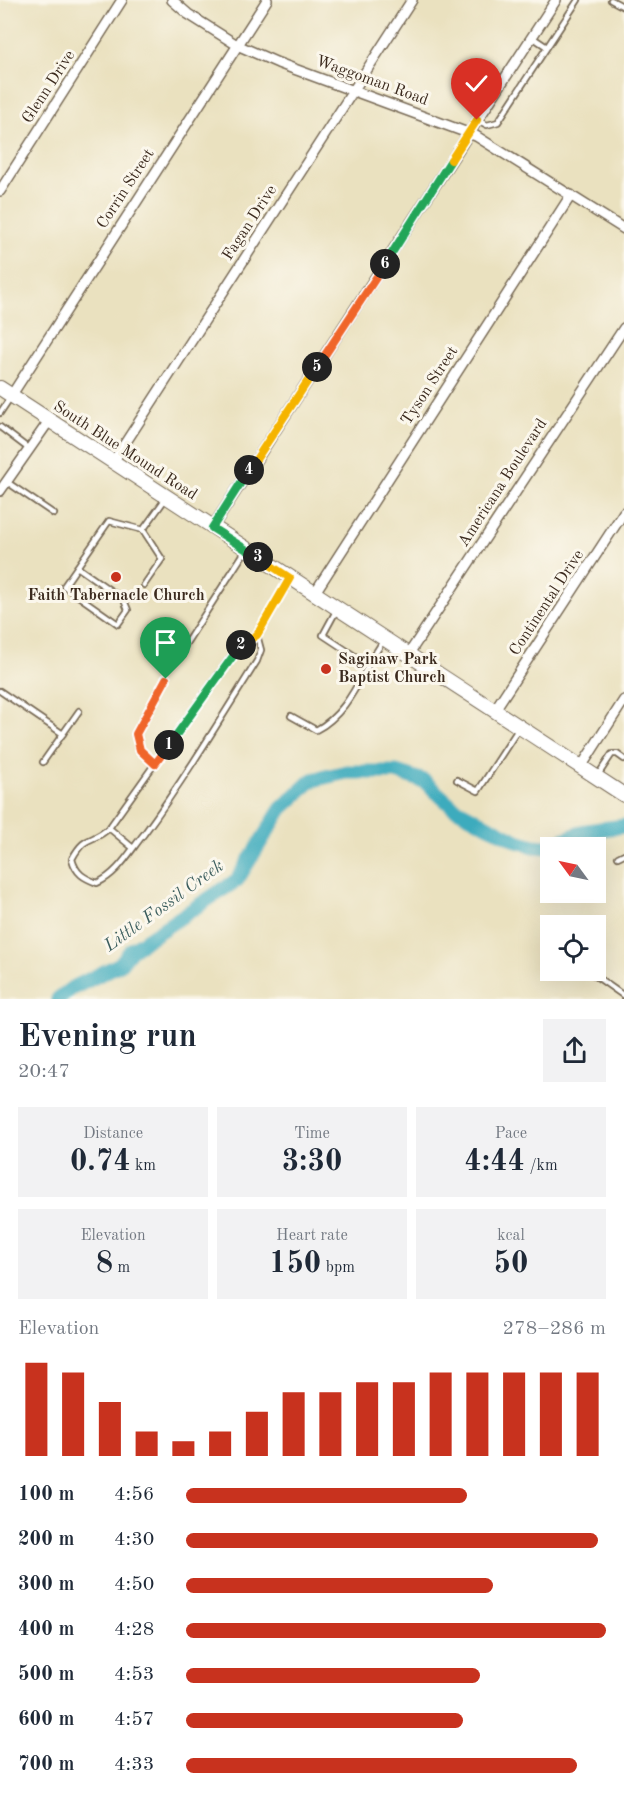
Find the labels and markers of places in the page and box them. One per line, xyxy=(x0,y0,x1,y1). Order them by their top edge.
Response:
pin xyxy=(451,58,502,120)
pin: 6 xyxy=(370,249,400,279)
pin: 5 xyxy=(302,352,332,382)
pin: 4 xyxy=(234,455,264,485)
pin: 3 xyxy=(243,542,273,572)
marker: Faith Tabernacle Church xyxy=(109,570,123,584)
place label: Faith Tabernacle Church xyxy=(27,588,205,604)
pin xyxy=(140,617,191,679)
pin: 2 xyxy=(226,630,256,660)
place label: Saginaw Park Baptist Church xyxy=(338,652,446,686)
marker: Saginaw Park Baptist Church xyxy=(319,662,333,676)
pin: 1 xyxy=(154,730,184,760)

